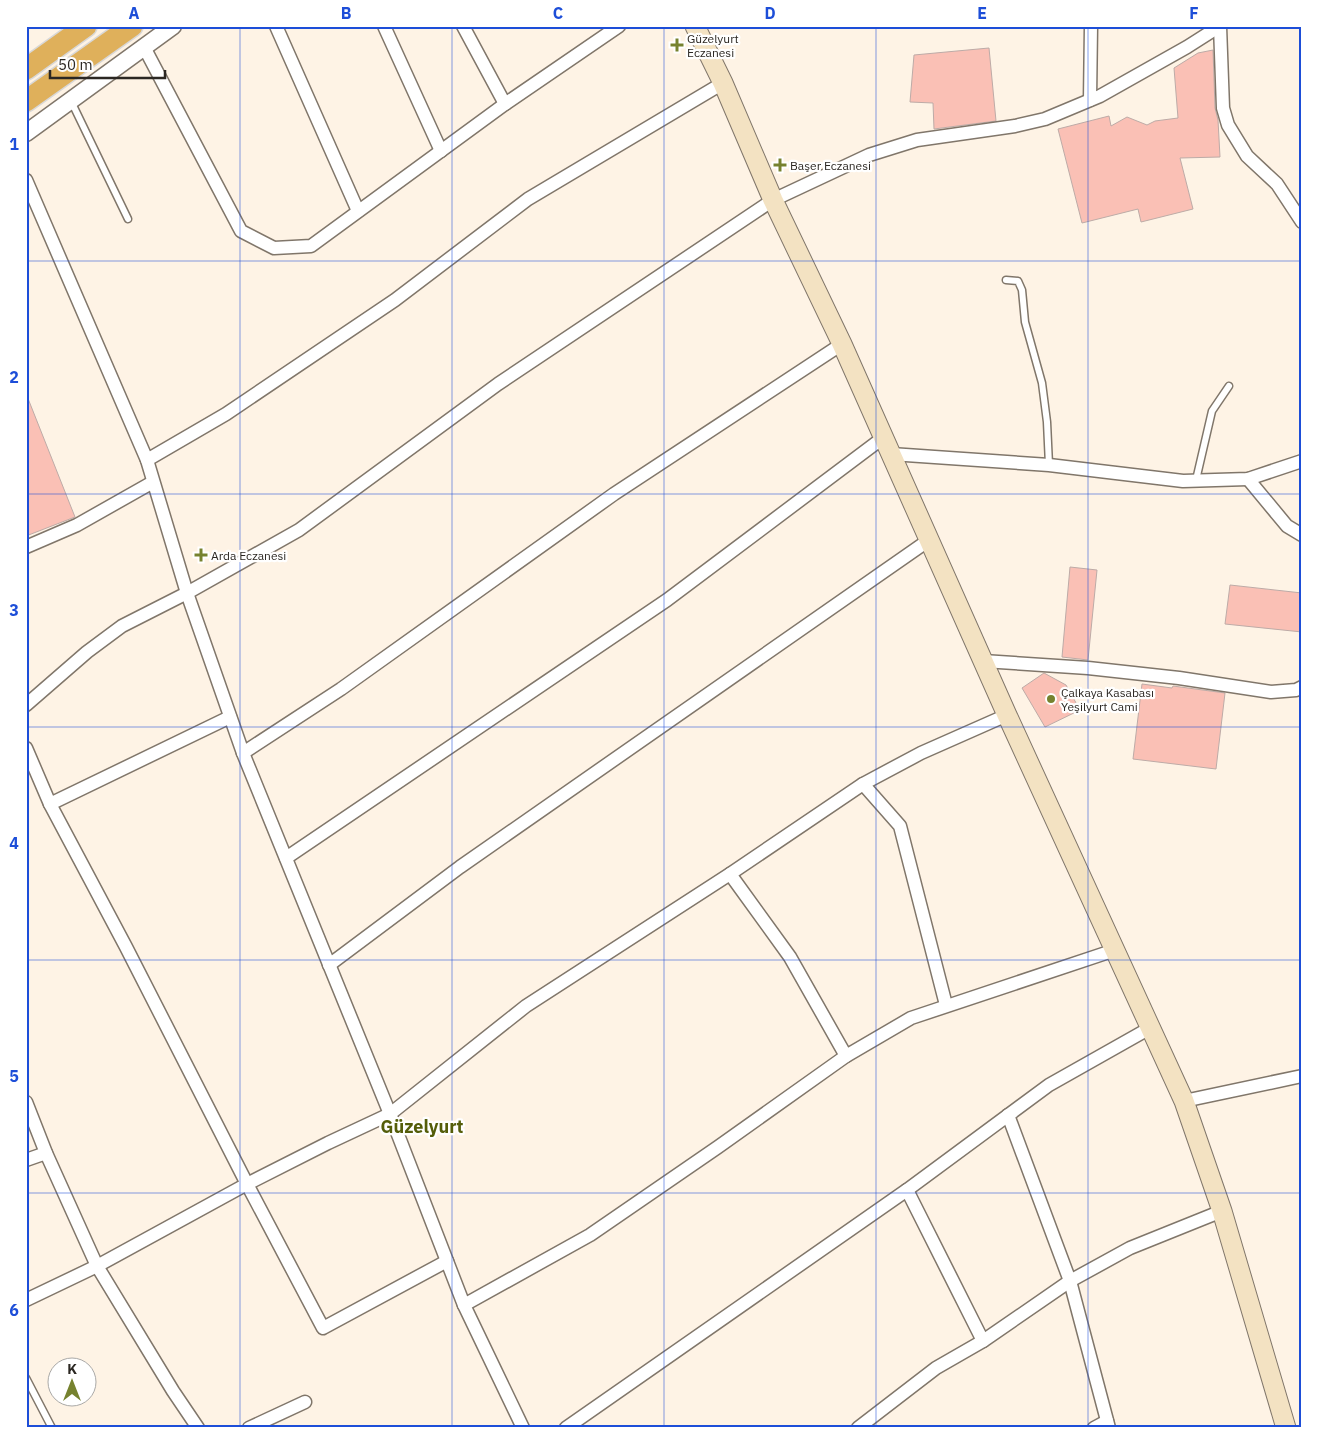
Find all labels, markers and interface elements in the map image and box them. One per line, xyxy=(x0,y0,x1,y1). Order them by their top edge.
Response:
text: A xyxy=(129,3,140,23)
text: B xyxy=(341,3,352,23)
text: C xyxy=(553,3,563,23)
text: D xyxy=(764,3,776,23)
text: E xyxy=(977,3,987,23)
text: F xyxy=(1189,3,1199,23)
place label: Güzelyurt Eczanesi xyxy=(687,31,739,60)
marker: Güzelyurt Eczanesi xyxy=(671,39,683,51)
scale bar xyxy=(50,48,165,80)
text: 50 m xyxy=(58,55,93,74)
text: 1 xyxy=(9,134,19,154)
place label: Başer Eczanesi xyxy=(790,158,871,173)
marker: Başer Eczanesi xyxy=(774,159,786,171)
text: 2 xyxy=(9,367,19,387)
place label: Arda Eczanesi xyxy=(211,548,286,563)
marker: Arda Eczanesi xyxy=(195,549,207,561)
text: 3 xyxy=(9,600,19,620)
place label: Çalkaya Kasabası Yeşilyurt Cami xyxy=(1061,685,1154,714)
marker: Çalkaya Kasabası Yeşilyurt Cami xyxy=(1045,693,1057,705)
text: 4 xyxy=(9,833,19,853)
text: 5 xyxy=(9,1066,19,1086)
district label: Güzelyurt xyxy=(381,1115,464,1138)
text: 6 xyxy=(9,1300,19,1320)
north arrow xyxy=(48,1356,98,1406)
text: K xyxy=(67,1360,77,1378)

